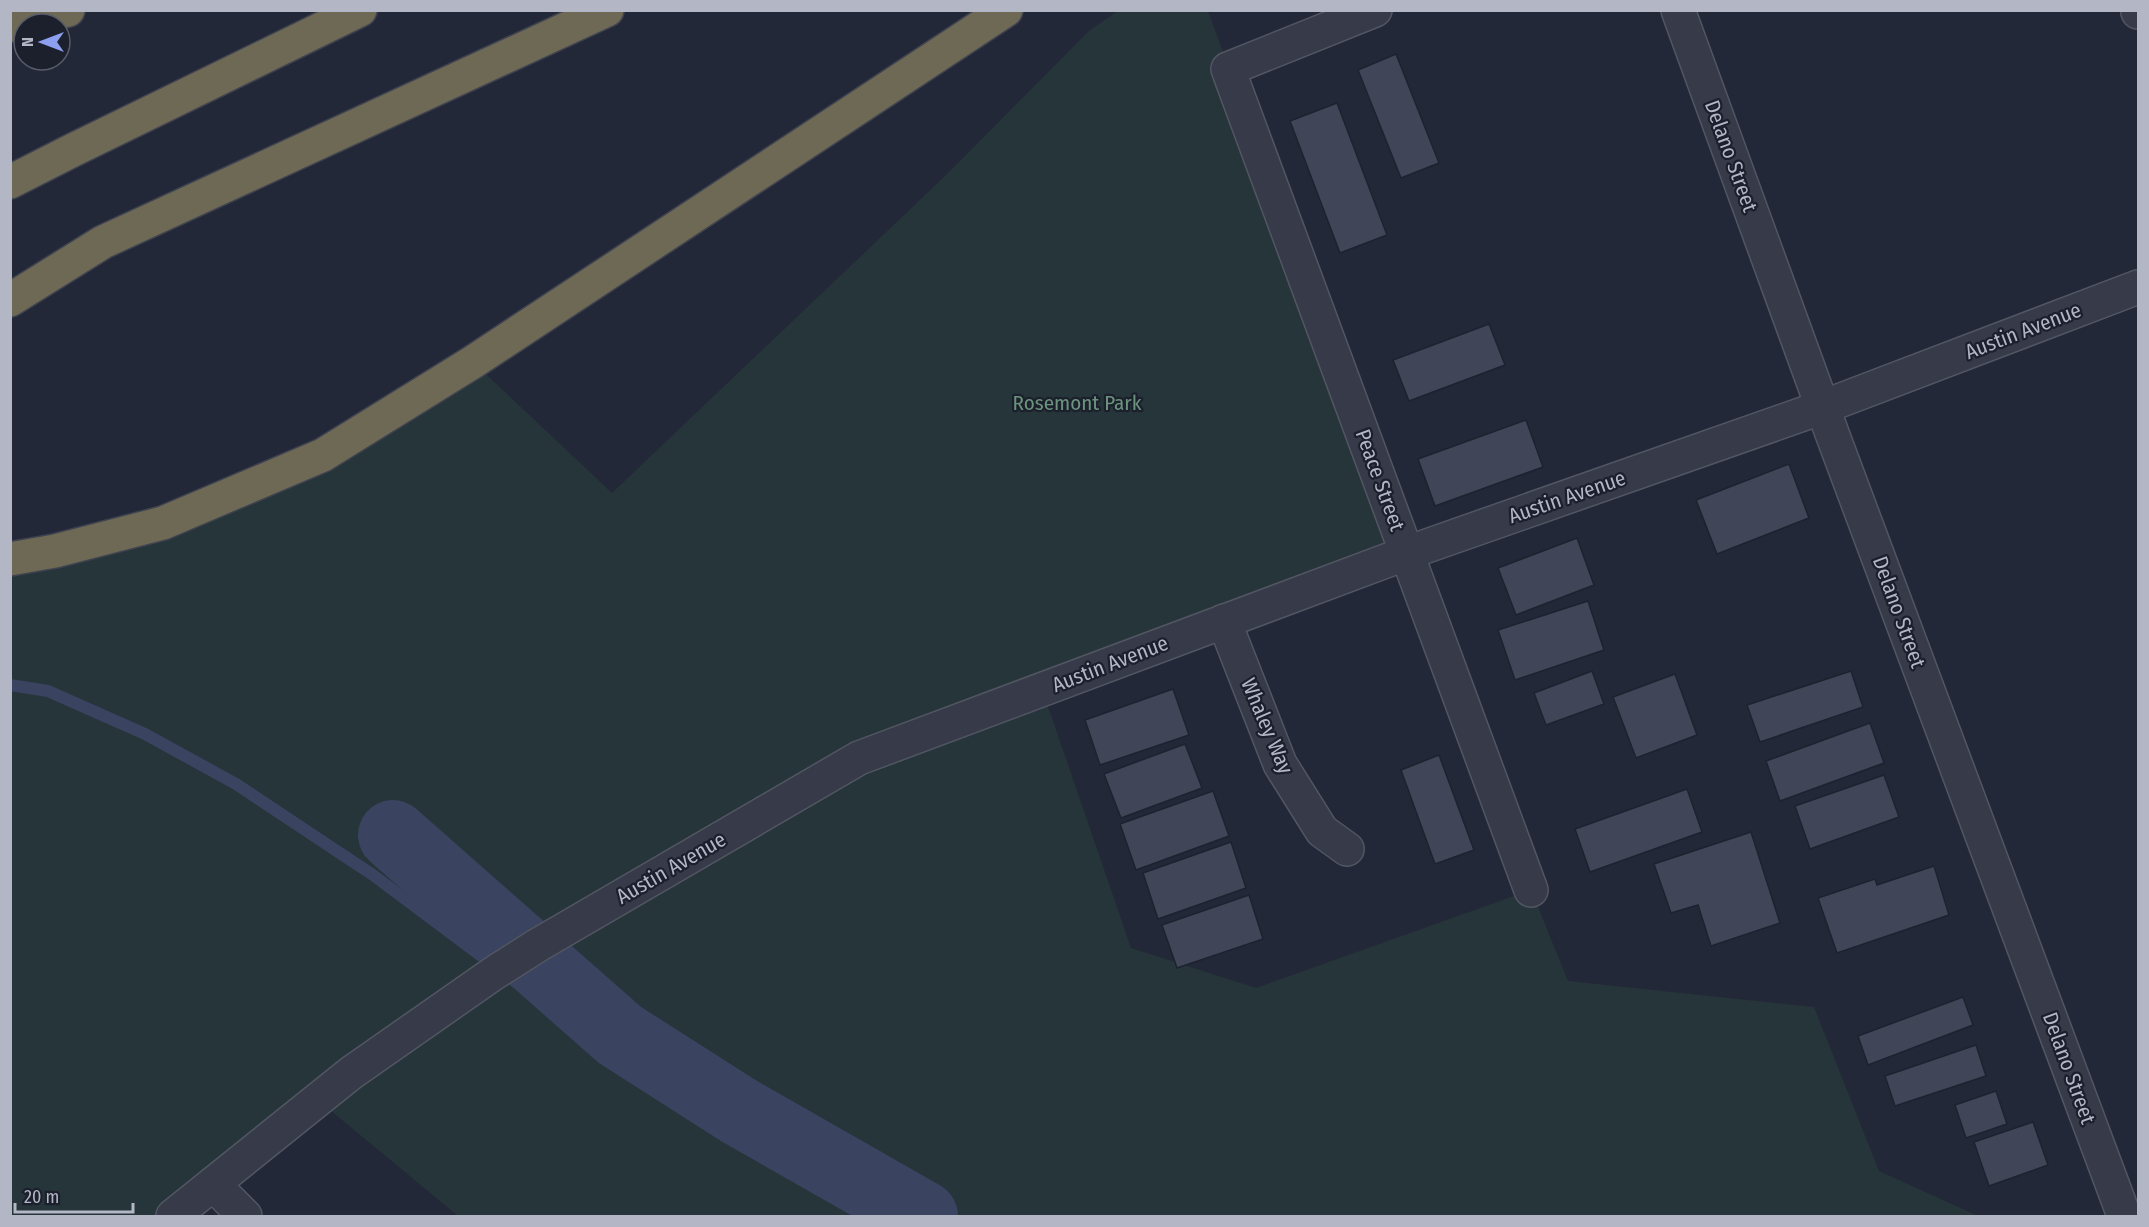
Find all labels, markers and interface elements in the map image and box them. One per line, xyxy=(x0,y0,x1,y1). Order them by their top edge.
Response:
north arrow xyxy=(12,12,72,72)
text: N xyxy=(18,37,37,47)
street label: Delano Street xyxy=(1699,97,1763,216)
street label: Austin Avenue xyxy=(1961,297,2085,365)
park label: Rosemont Park xyxy=(1013,390,1142,416)
street label: Peace Street xyxy=(1350,426,1410,535)
street label: Austin Avenue xyxy=(1505,465,1629,529)
street label: Delano Street xyxy=(1867,553,1931,672)
street label: Austin Avenue xyxy=(1048,630,1172,698)
street label: Whaley Way xyxy=(1235,674,1299,778)
street label: Austin Avenue xyxy=(612,826,730,910)
street label: Delano Street xyxy=(2037,1009,2101,1128)
scale bar xyxy=(15,1176,134,1214)
text: 20 m xyxy=(24,1186,59,1208)

